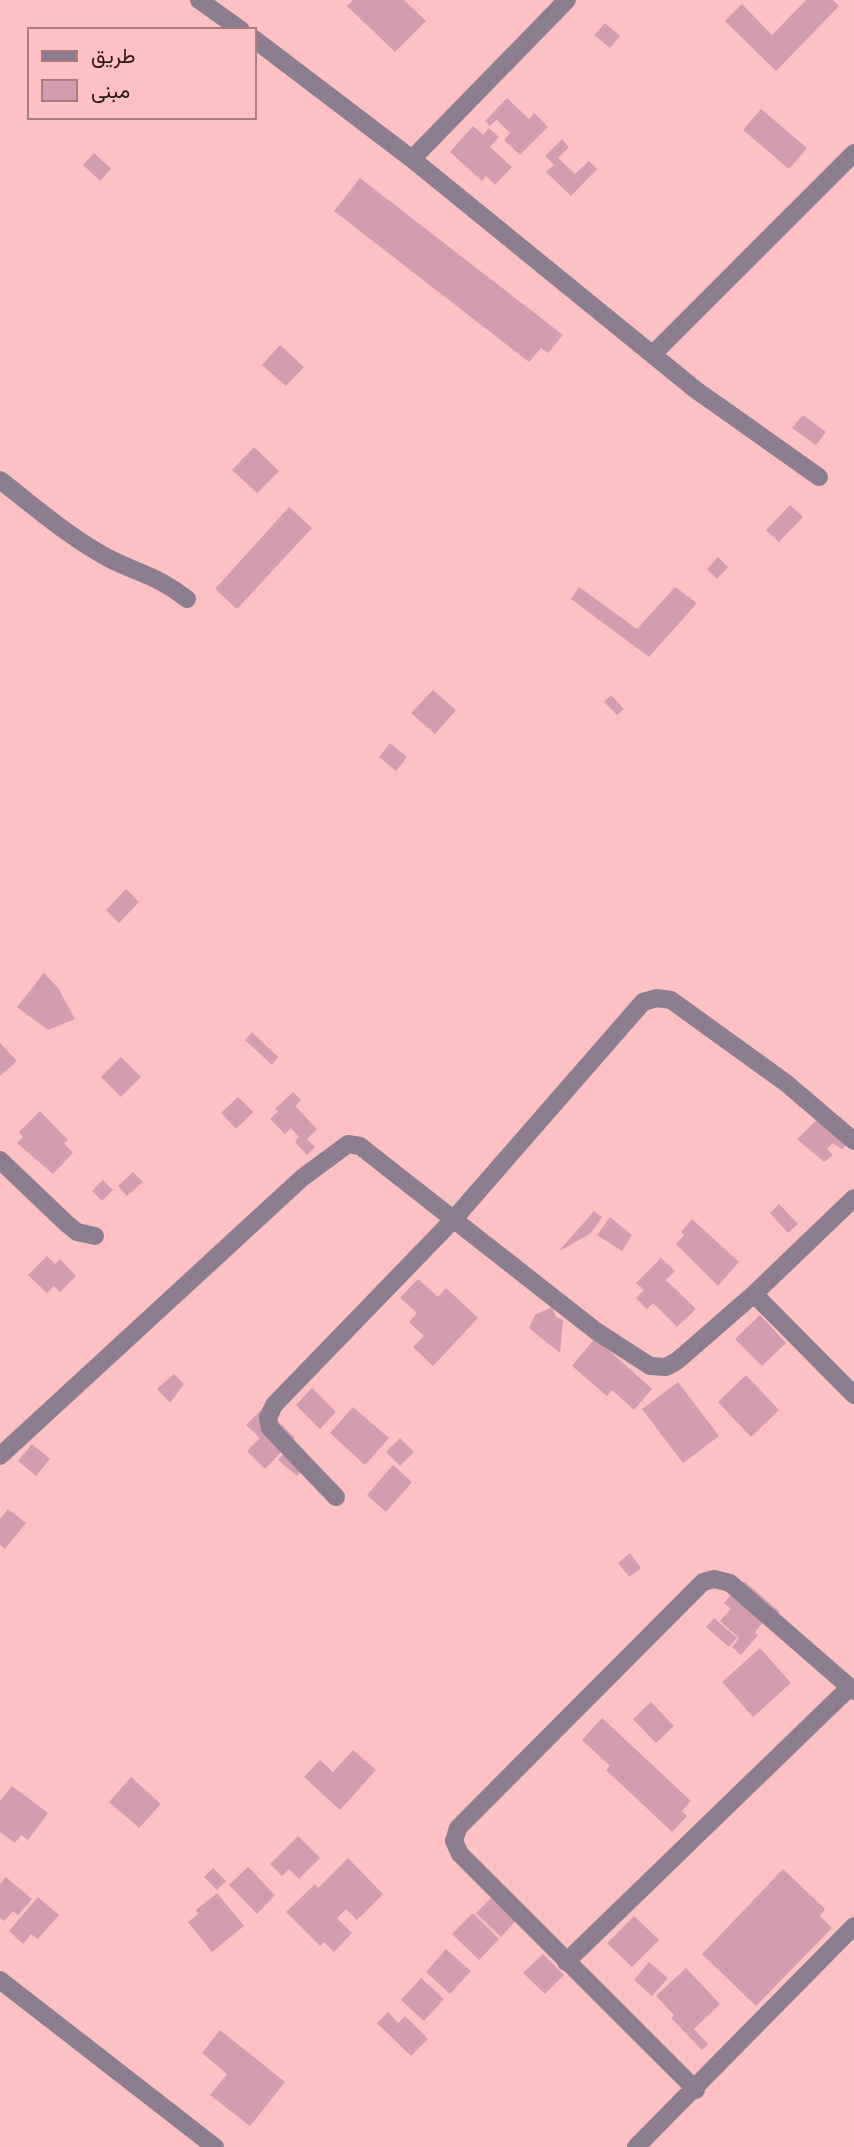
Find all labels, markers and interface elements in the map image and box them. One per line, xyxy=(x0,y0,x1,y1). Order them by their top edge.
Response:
legend xyxy=(28,28,256,119)
text: طريق xyxy=(91,42,136,69)
text: مبنى xyxy=(91,77,130,104)

